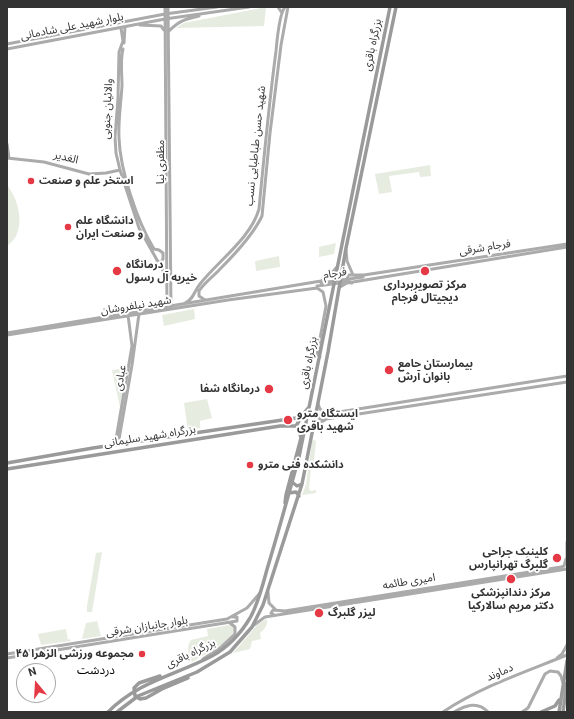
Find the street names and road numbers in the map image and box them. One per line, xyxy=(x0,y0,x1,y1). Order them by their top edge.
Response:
street label: بلوار شهید علی شادمانی xyxy=(19,11,125,43)
street label: بزرگراه باقری xyxy=(361,18,385,72)
street label: والائیان جنوبی xyxy=(100,78,116,140)
street label: شهید حسن طباطبایی نسب xyxy=(243,85,269,207)
street label: مظفری نیا xyxy=(154,140,168,184)
street label: الغدیر xyxy=(52,149,80,167)
street label: فرجام شرقی xyxy=(458,237,512,259)
street label: فرجام xyxy=(322,266,348,282)
street label: شهید نیلفروشان xyxy=(100,294,172,318)
street label: بزرگراه باقری xyxy=(297,336,321,390)
street label: عبادی xyxy=(112,364,130,392)
street label: بزرگراه شهید سلیمانی xyxy=(103,423,197,451)
street label: امیری طائمه xyxy=(382,571,436,593)
street label: بلوار جانبازان شرقی xyxy=(105,614,189,640)
street label: بزرگراه باقری xyxy=(164,636,218,672)
street label: دماوند xyxy=(485,661,515,685)

